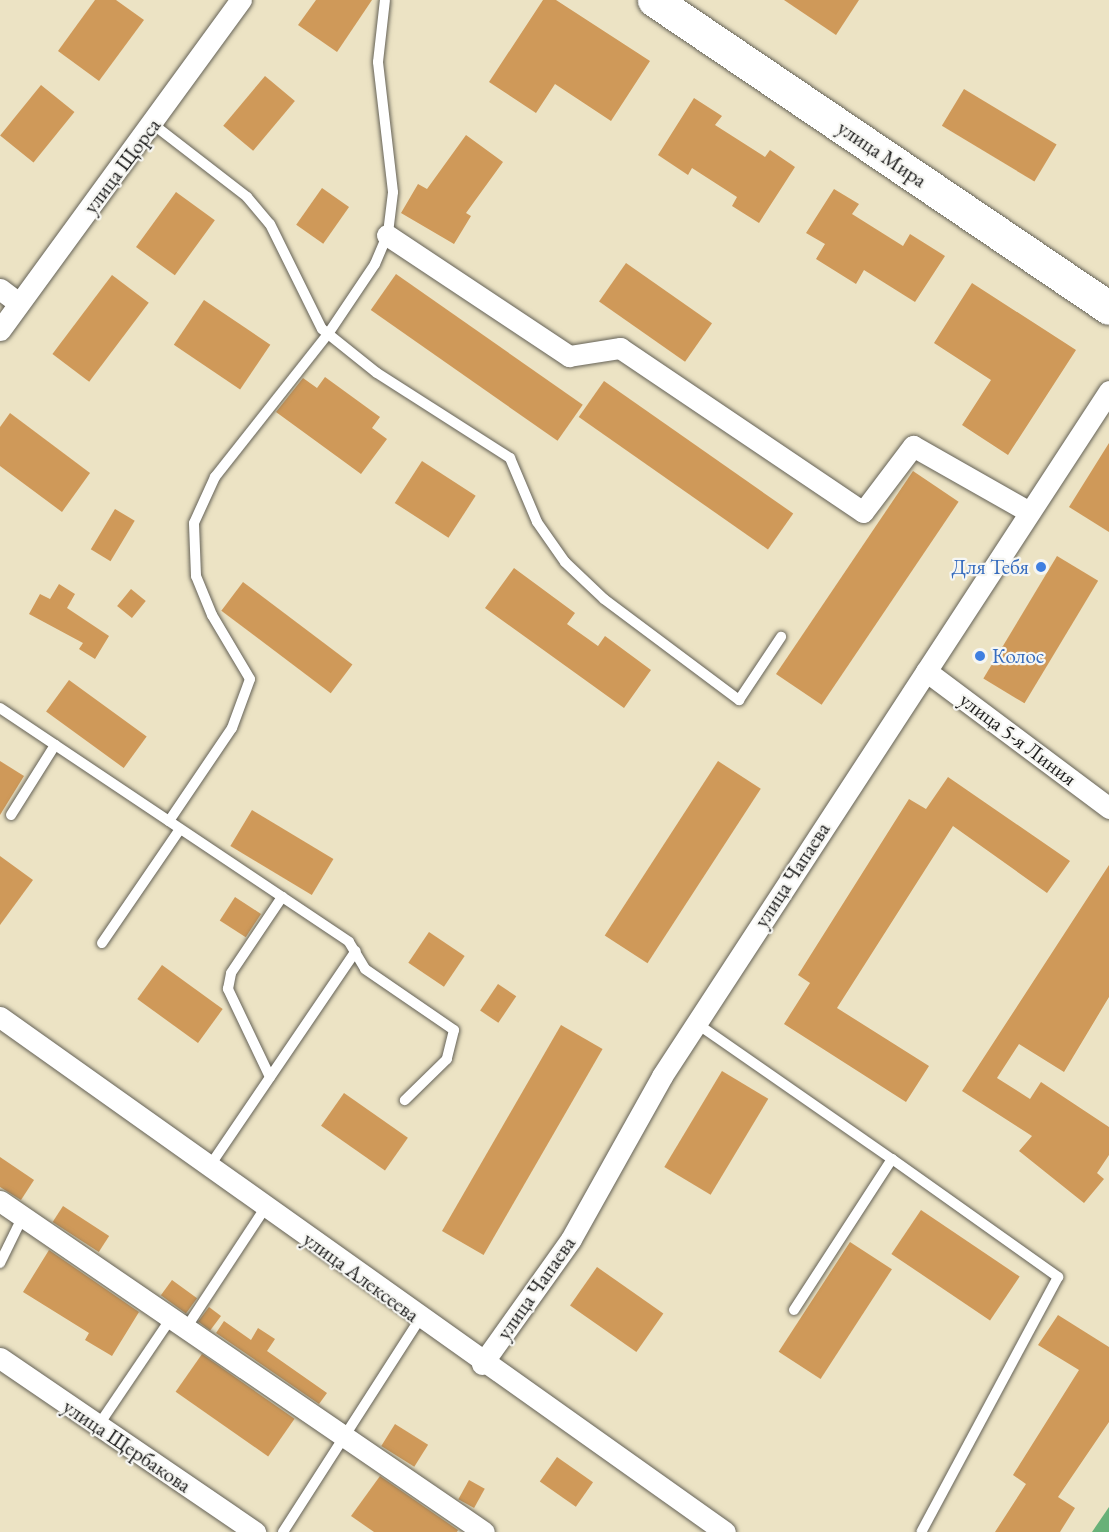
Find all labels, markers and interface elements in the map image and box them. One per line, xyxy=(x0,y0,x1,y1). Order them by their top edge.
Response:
street label: улица Щорса xyxy=(78,113,166,219)
street label: улица Мира xyxy=(833,115,931,193)
place label: Для Тебя xyxy=(951,554,1029,580)
marker: Для Тебя xyxy=(1034,560,1048,574)
place label: Колос xyxy=(992,643,1044,669)
marker: Колос xyxy=(973,649,987,663)
street label: улица 5-я Линия xyxy=(954,687,1082,791)
street label: улица Чапаева xyxy=(749,818,835,932)
street label: улица Алексеева xyxy=(298,1226,424,1328)
street label: улица Чапаева xyxy=(491,1232,581,1344)
street label: улица Щербакова xyxy=(58,1394,196,1498)

